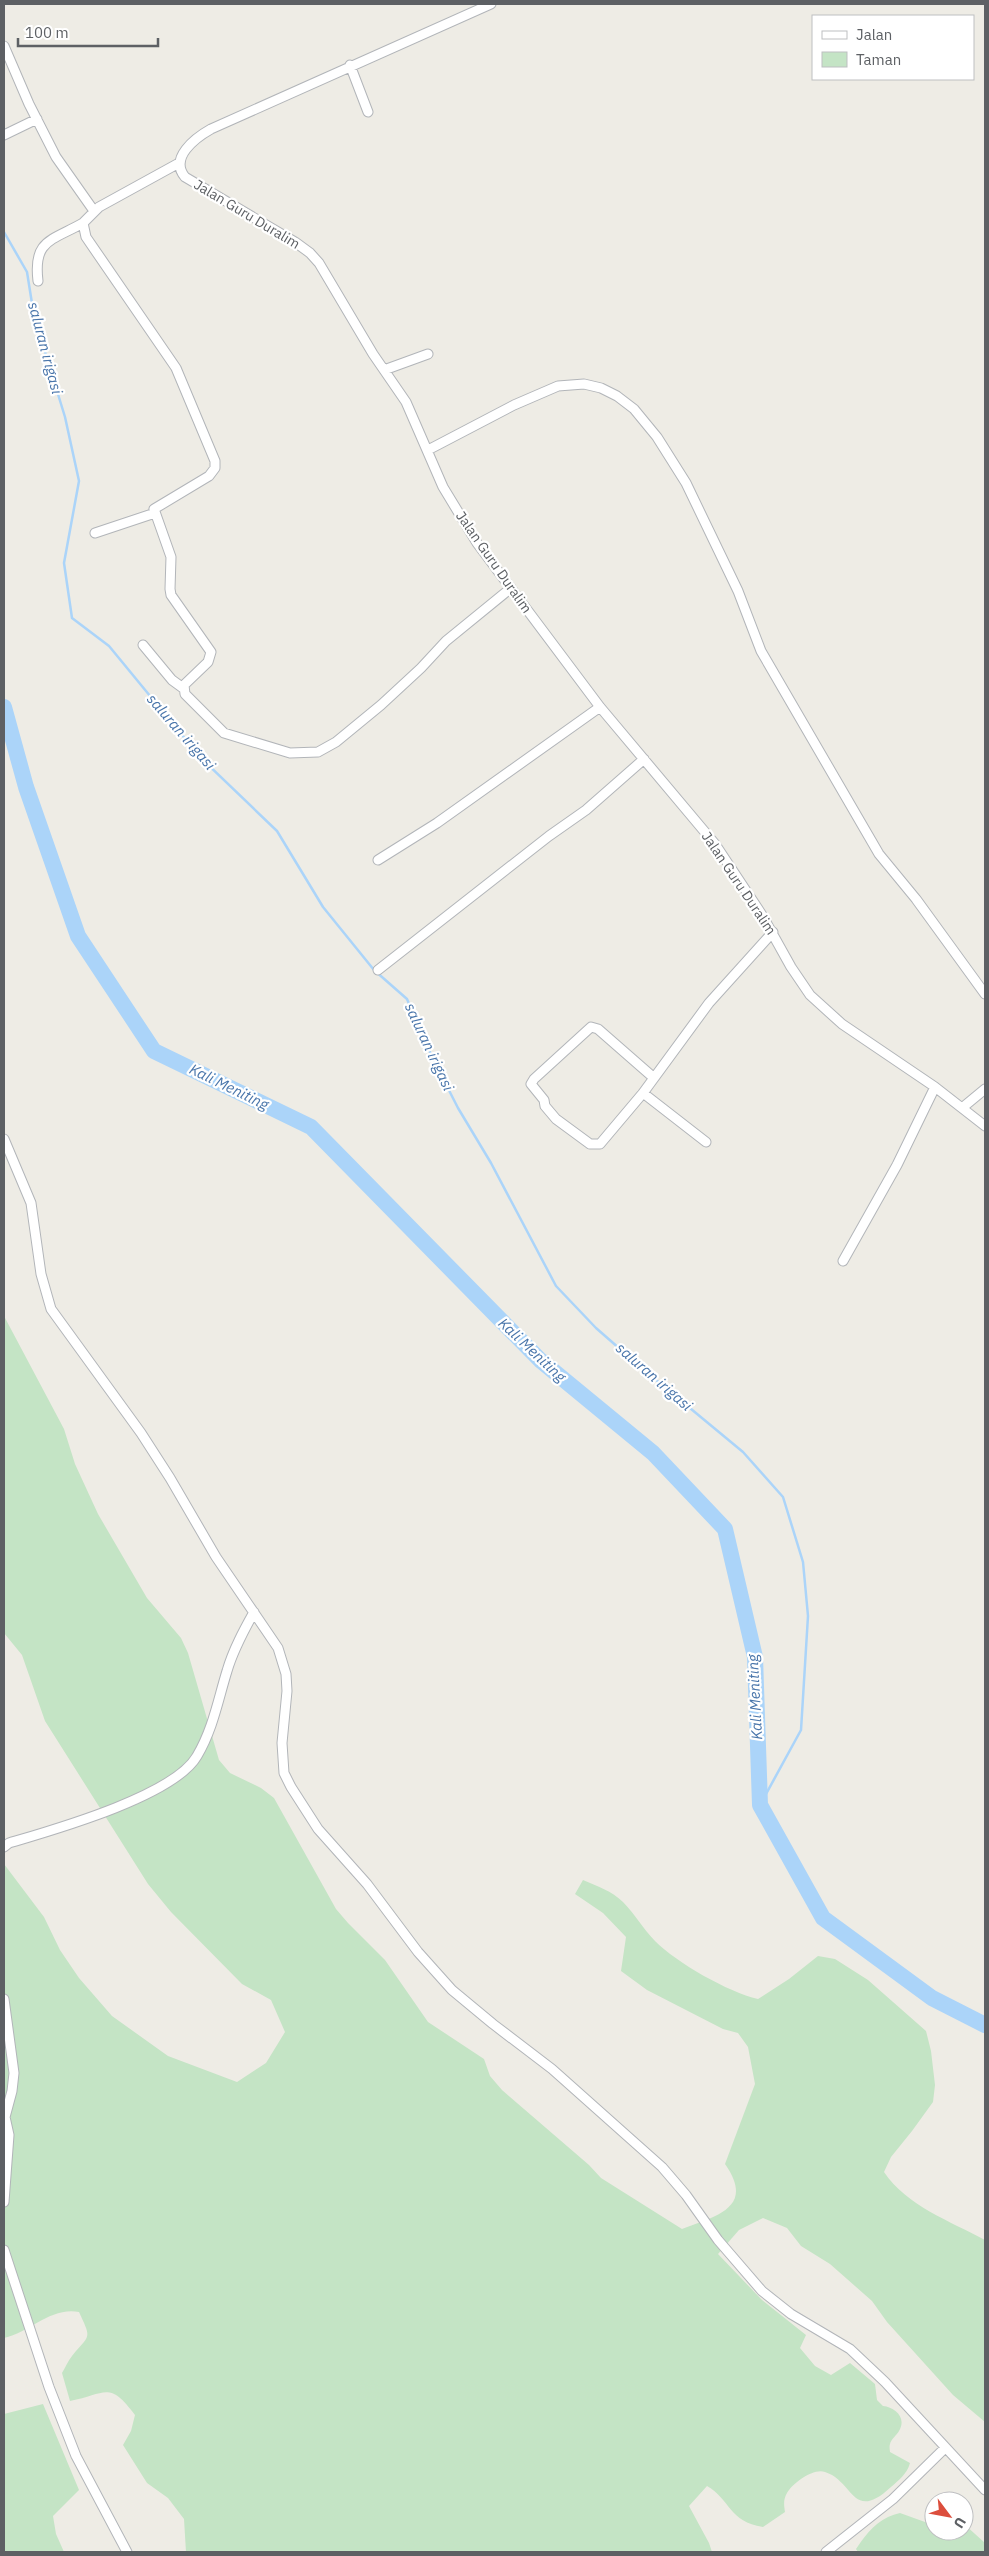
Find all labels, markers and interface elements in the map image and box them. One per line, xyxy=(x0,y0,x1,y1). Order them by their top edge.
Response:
scale bar xyxy=(18,15,158,47)
legend xyxy=(812,15,974,80)
text: 100 m xyxy=(25,23,69,42)
text: Jalan xyxy=(856,25,892,44)
text: Taman xyxy=(856,50,901,69)
street label: Jalan Guru Duralim xyxy=(191,175,303,253)
water label: saluran irigasi xyxy=(24,300,67,396)
street label: Jalan Guru Duralim xyxy=(452,507,536,617)
water label: saluran irigasi xyxy=(143,690,220,774)
street label: Jalan Guru Duralim xyxy=(698,828,780,938)
water label: saluran irigasi xyxy=(401,1000,458,1094)
water label: Kali Meniting xyxy=(187,1059,273,1114)
water label: Kali Meniting xyxy=(495,1314,571,1387)
water label: saluran irigasi xyxy=(612,1338,696,1415)
water label: Kali Meniting xyxy=(743,1652,766,1740)
north arrow xyxy=(924,2491,974,2541)
text: U xyxy=(950,2514,970,2532)

